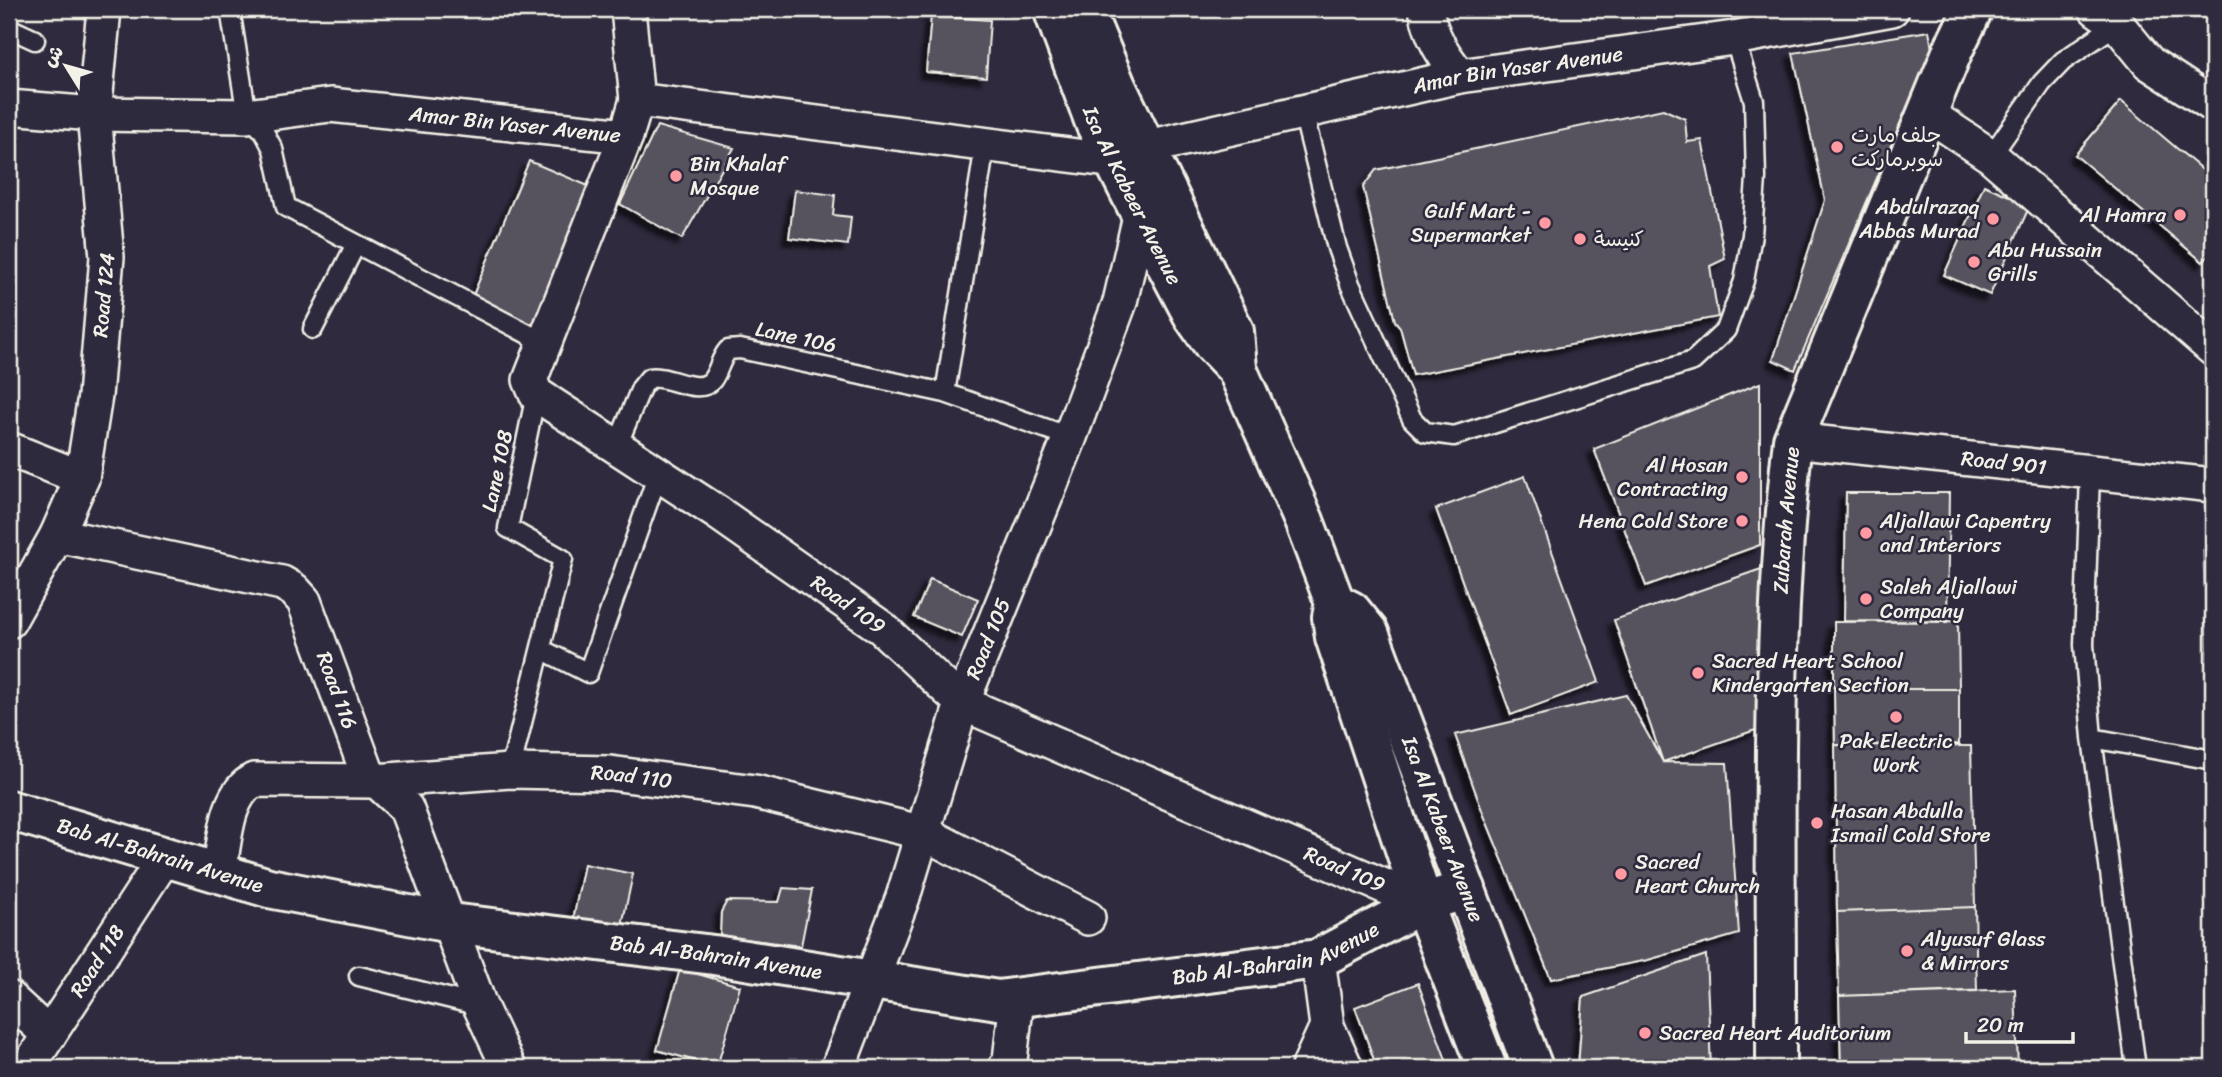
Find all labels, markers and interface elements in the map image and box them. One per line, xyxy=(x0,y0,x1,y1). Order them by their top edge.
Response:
north arrow xyxy=(32,32,102,102)
street label: Amar Bin Yaser Avenue xyxy=(1408,35,1626,105)
text: ش xyxy=(33,38,72,74)
street label: Amar Bin Yaser Avenue xyxy=(406,94,623,154)
street label: Isa Al Kabeer Avenue xyxy=(1071,100,1193,292)
place label: جلف مارت سوبرماركت xyxy=(1851,116,1943,178)
marker: جلف مارت سوبرماركت xyxy=(1829,139,1845,155)
place label: Bin Khalaf Mosque xyxy=(690,145,789,207)
marker: Bin Khalaf Mosque xyxy=(668,168,684,184)
place label: Abdulrazaq Abbas Murad xyxy=(1858,188,1981,250)
place label: Gulf Mart - Supermarket xyxy=(1410,192,1533,254)
place label: Al Hamra xyxy=(2079,196,2166,234)
marker: Al Hamra xyxy=(2172,207,2188,223)
marker: Abdulrazaq Abbas Murad xyxy=(1985,211,2001,227)
marker: Gulf Mart - Supermarket xyxy=(1537,215,1553,231)
place label: كنيسة xyxy=(1594,220,1644,258)
marker: كنيسة xyxy=(1572,231,1588,247)
place label: Abu Hussain Grills xyxy=(1987,231,2102,293)
street label: Road 124 xyxy=(81,251,126,339)
marker: Abu Hussain Grills xyxy=(1966,254,1982,270)
street label: Lane 106 xyxy=(752,310,840,364)
street label: Lane 108 xyxy=(470,426,524,515)
street label: Road 901 xyxy=(1959,439,2048,486)
street label: Zubarah Avenue xyxy=(1762,445,1811,595)
place label: Al Hosan Contracting xyxy=(1617,446,1728,508)
marker: Al Hosan Contracting xyxy=(1734,469,1750,485)
place label: Hena Cold Store xyxy=(1579,502,1728,540)
place label: Aljallawi Capentry and Interiors xyxy=(1879,502,2051,564)
marker: Hena Cold Store xyxy=(1734,513,1750,529)
marker: Aljallawi Capentry and Interiors xyxy=(1858,525,1874,541)
street label: Road 109 xyxy=(802,564,894,645)
place label: Saleh Aljallawi Company xyxy=(1880,568,2018,630)
marker: Saleh Aljallawi Company xyxy=(1858,591,1874,607)
street label: Road 105 xyxy=(954,592,1022,686)
place label: Sacred Heart School Kindergarten Section xyxy=(1712,642,1909,704)
street label: Road 116 xyxy=(305,646,369,735)
marker: Sacred Heart School Kindergarten Section xyxy=(1690,665,1706,681)
marker: Pak Electric Work xyxy=(1888,709,1904,725)
place label: Pak Electric Work xyxy=(1840,722,1953,784)
street label: Isa Al Kabeer Avenue xyxy=(1390,730,1495,928)
street label: Road 110 xyxy=(590,754,675,800)
place label: Hasan Abdulla Ismail Cold Store xyxy=(1830,792,1991,854)
street label: Bab Al-Bahrain Avenue xyxy=(52,806,268,904)
marker: Hasan Abdulla Ismail Cold Store xyxy=(1809,815,1825,831)
street label: Road 109 xyxy=(1298,835,1392,904)
place label: Sacred Heart Church xyxy=(1635,843,1760,905)
marker: Sacred Heart Church xyxy=(1613,866,1629,882)
street label: Bab Al-Bahrain Avenue xyxy=(1170,911,1386,997)
street label: Road 118 xyxy=(59,916,135,1005)
place label: Alyusuf Glass & Mirrors xyxy=(1920,920,2046,982)
street label: Bab Al-Bahrain Avenue xyxy=(608,924,825,991)
marker: Alyusuf Glass & Mirrors xyxy=(1899,943,1915,959)
scale bar xyxy=(1966,1000,2073,1044)
text: 20 m xyxy=(1977,1006,2024,1044)
place label: Sacred Heart Auditorium xyxy=(1659,1014,1891,1052)
marker: Sacred Heart Auditorium xyxy=(1637,1025,1653,1041)

